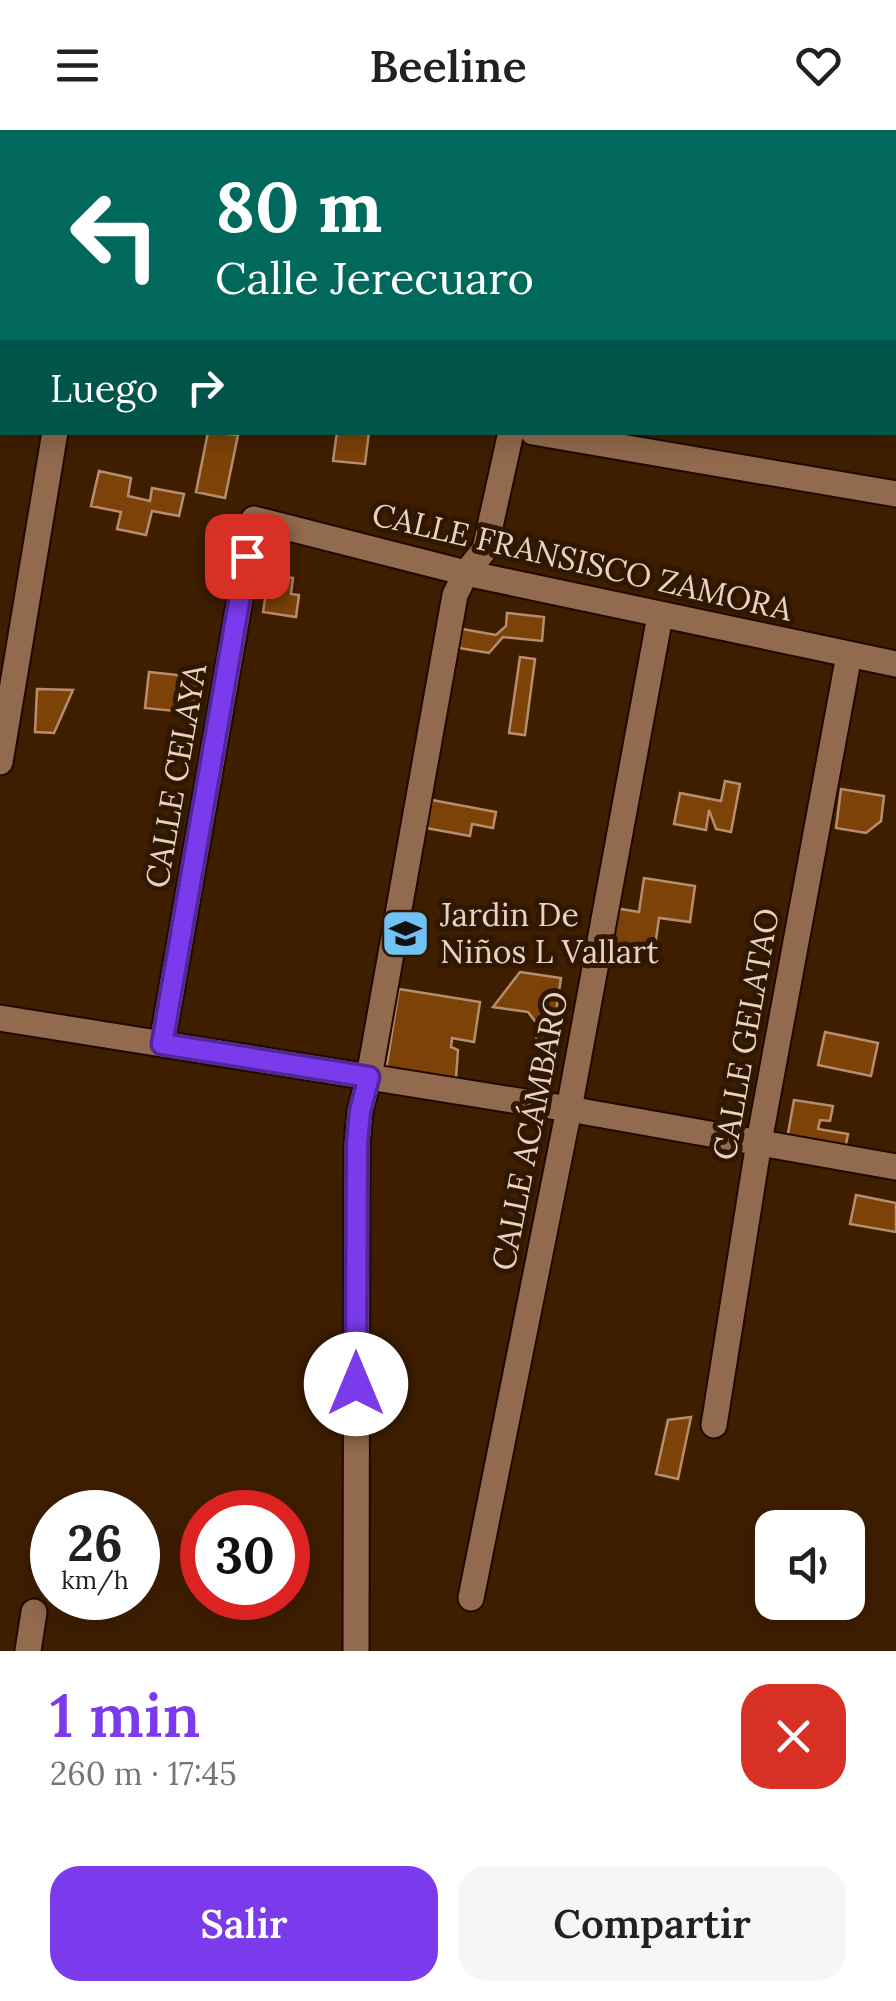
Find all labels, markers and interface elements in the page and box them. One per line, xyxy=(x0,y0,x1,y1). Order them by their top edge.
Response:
text: Beeline xyxy=(369,37,527,94)
icon: menu xyxy=(50,38,105,93)
icon: heart xyxy=(791,38,846,93)
text: 80 m xyxy=(215,162,382,251)
icon: left xyxy=(50,170,180,300)
text: Calle Jerecuaro xyxy=(215,249,534,306)
icon: right xyxy=(178,360,233,415)
text: Luego xyxy=(50,364,158,412)
street label: CALLE FRANSISCO ZAMORA xyxy=(368,493,797,630)
pin xyxy=(205,514,290,599)
icon: arrive xyxy=(220,529,275,584)
street label: CALLE CELAYA xyxy=(136,660,216,891)
place label: Jardin De Niños L Vallart xyxy=(439,894,659,972)
street label: CALLE GELATAO xyxy=(703,905,788,1163)
school or university icon: Jardin De Niños L Vallart xyxy=(379,907,431,959)
street label: CALLE ACÁMBARO xyxy=(482,988,577,1274)
position arrow xyxy=(304,1332,408,1436)
speed limit sign: 30 xyxy=(180,1490,310,1620)
map controls xyxy=(755,1510,865,1620)
button: sound xyxy=(755,1510,865,1620)
text: 26 xyxy=(67,1511,123,1575)
text: km/h xyxy=(61,1564,129,1596)
text: 1 min xyxy=(50,1677,200,1753)
button: close xyxy=(741,1684,846,1789)
text: 260 m · 17:45 xyxy=(50,1753,237,1794)
button: Salir xyxy=(50,1866,438,1981)
button: Compartir xyxy=(458,1866,846,1981)

